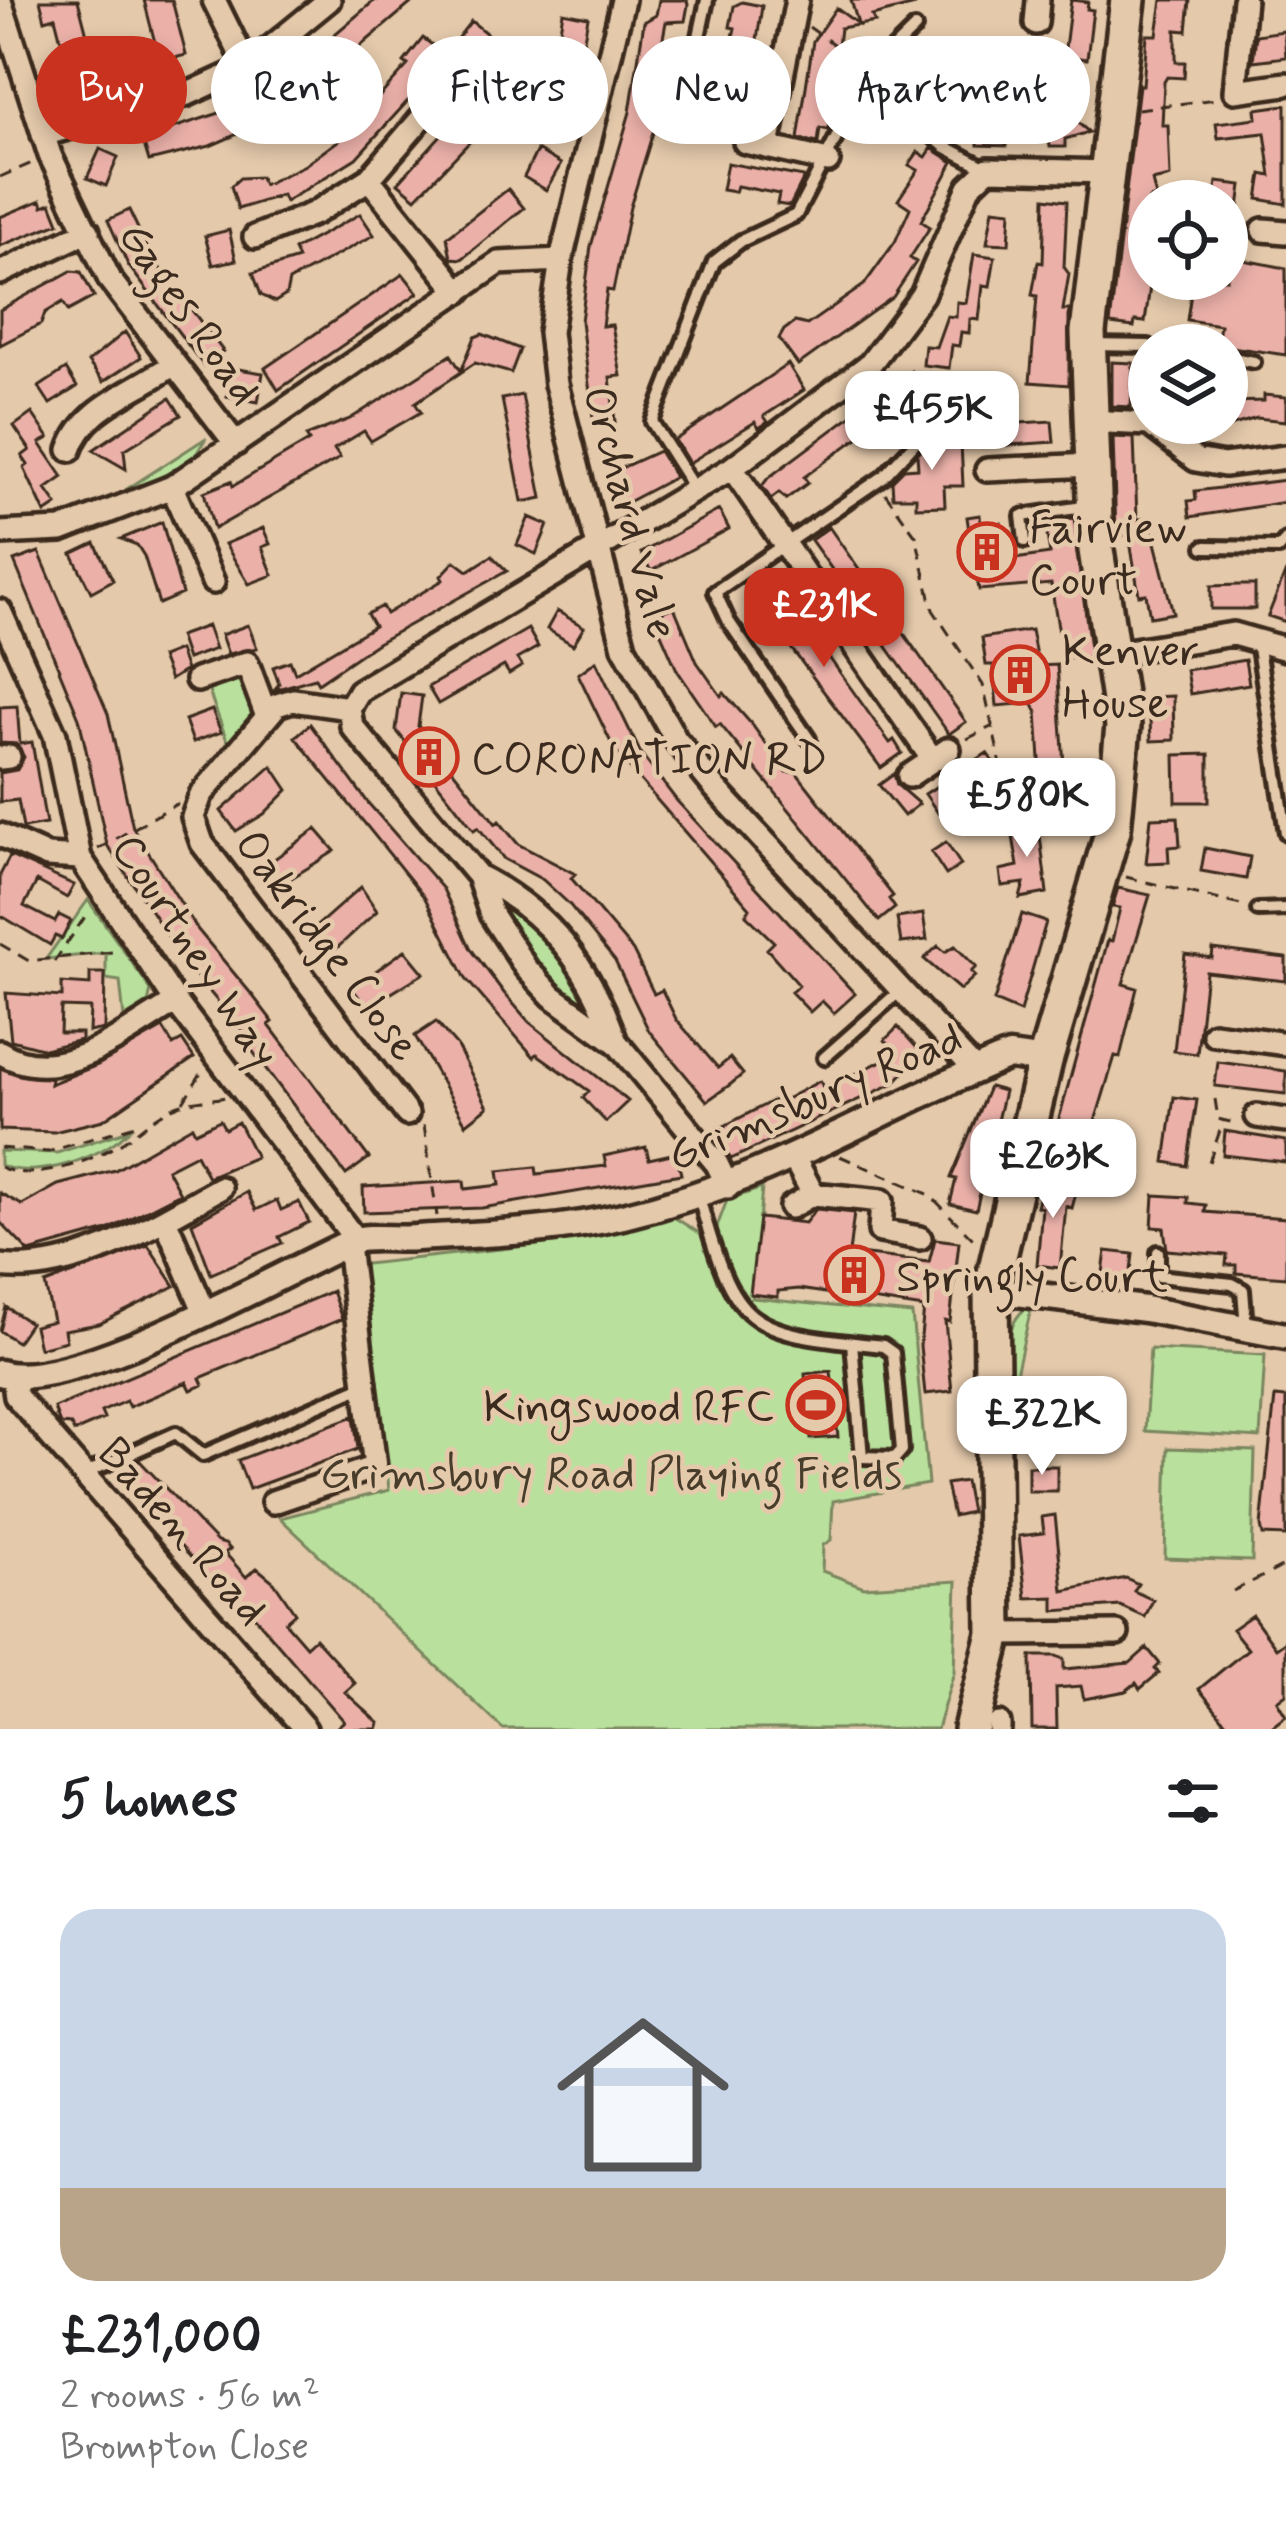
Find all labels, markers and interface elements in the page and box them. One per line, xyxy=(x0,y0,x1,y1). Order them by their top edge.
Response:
chip: Buy xyxy=(36,36,187,144)
chip: Rent xyxy=(211,36,383,144)
chip: Filters xyxy=(407,36,608,144)
chip: New xyxy=(632,36,791,144)
chip: Apartment xyxy=(815,36,1090,144)
map controls xyxy=(1128,180,1248,444)
button: locate xyxy=(1128,180,1248,300)
street label: Gages Road xyxy=(99,210,273,420)
button: layers xyxy=(1128,324,1248,444)
pin: £455K xyxy=(848,371,1016,473)
street label: Orchard Vale xyxy=(566,380,691,646)
text: £455K xyxy=(872,384,992,435)
place label: Fairview Court xyxy=(1029,500,1187,611)
building icon: Fairview Court xyxy=(956,521,1018,583)
pin: £231K xyxy=(740,568,908,670)
text: £231K xyxy=(771,581,877,632)
place label: Kenver House xyxy=(1062,623,1199,734)
building icon: Kenver House xyxy=(989,644,1051,706)
building icon: CORONATION RD xyxy=(398,726,460,788)
place label: CORONATION RD xyxy=(471,731,828,790)
pin: £580K xyxy=(943,758,1111,860)
text: £580K xyxy=(965,771,1089,822)
street label: Oakridge Close xyxy=(220,818,433,1074)
street label: Courtney Way xyxy=(97,824,292,1080)
street label: Grimsbury Road xyxy=(659,1010,972,1187)
pin: £263K xyxy=(969,1119,1137,1221)
text: £263K xyxy=(997,1132,1109,1183)
building icon: Springly Court xyxy=(823,1244,885,1306)
place label: Springly Court xyxy=(896,1249,1168,1313)
sports icon: Kingswood RFC xyxy=(785,1374,847,1436)
pin: £322K xyxy=(958,1376,1126,1478)
place label: Kingswood RFC xyxy=(483,1379,774,1442)
text: £322K xyxy=(984,1389,1100,1440)
street label: Baden Road xyxy=(83,1426,280,1639)
park label: Grimsbury Road Playing Fields xyxy=(320,1446,902,1510)
text: 5 homes xyxy=(60,1768,238,1834)
icon: filters xyxy=(1160,1768,1226,1834)
icon: home xyxy=(535,1987,751,2203)
text: £231,000 xyxy=(60,2305,262,2371)
text: 2 rooms · 56 m² xyxy=(60,2371,320,2422)
text: Brompton Close xyxy=(60,2422,309,2473)

